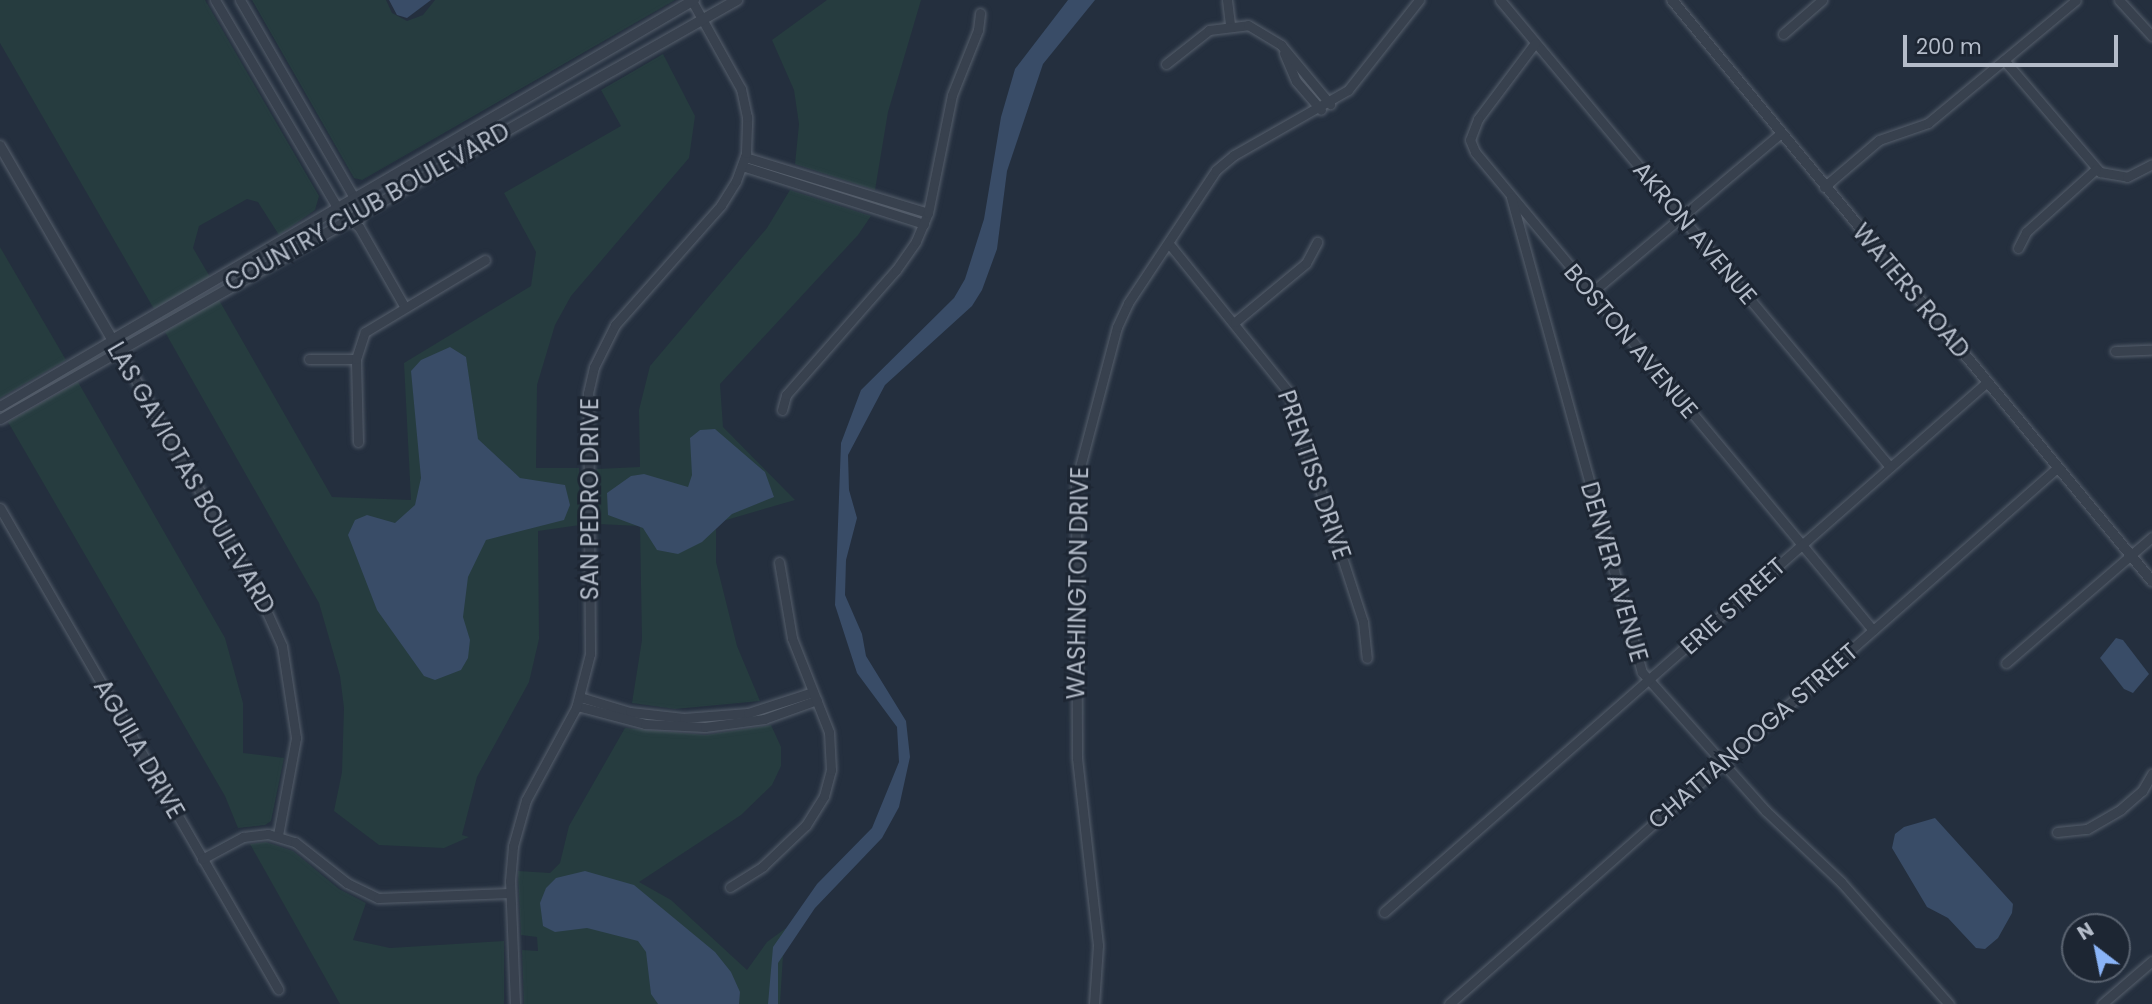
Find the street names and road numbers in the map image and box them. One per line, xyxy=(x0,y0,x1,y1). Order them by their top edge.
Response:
street label: COUNTRY CLUB BOULEVARD xyxy=(220,117,514,297)
street label: AKRON AVENUE xyxy=(1627,156,1763,310)
street label: WATERS ROAD xyxy=(1846,218,1976,364)
street label: BOSTON AVENUE xyxy=(1558,258,1704,424)
street label: LAS GAVIOTAS BOULEVARD xyxy=(101,337,281,619)
street label: PRENTISS DRIVE xyxy=(1272,387,1356,563)
street label: SAN PEDRO DRIVE xyxy=(576,398,604,600)
street label: WASHINGTON DRIVE xyxy=(1062,466,1094,700)
street label: DENVER AVENUE xyxy=(1575,479,1653,665)
street label: ERIE STREET xyxy=(1675,552,1791,660)
street label: CHATTANOOGA STREET xyxy=(1642,637,1864,835)
street label: AGUILA DRIVE xyxy=(88,674,190,824)

